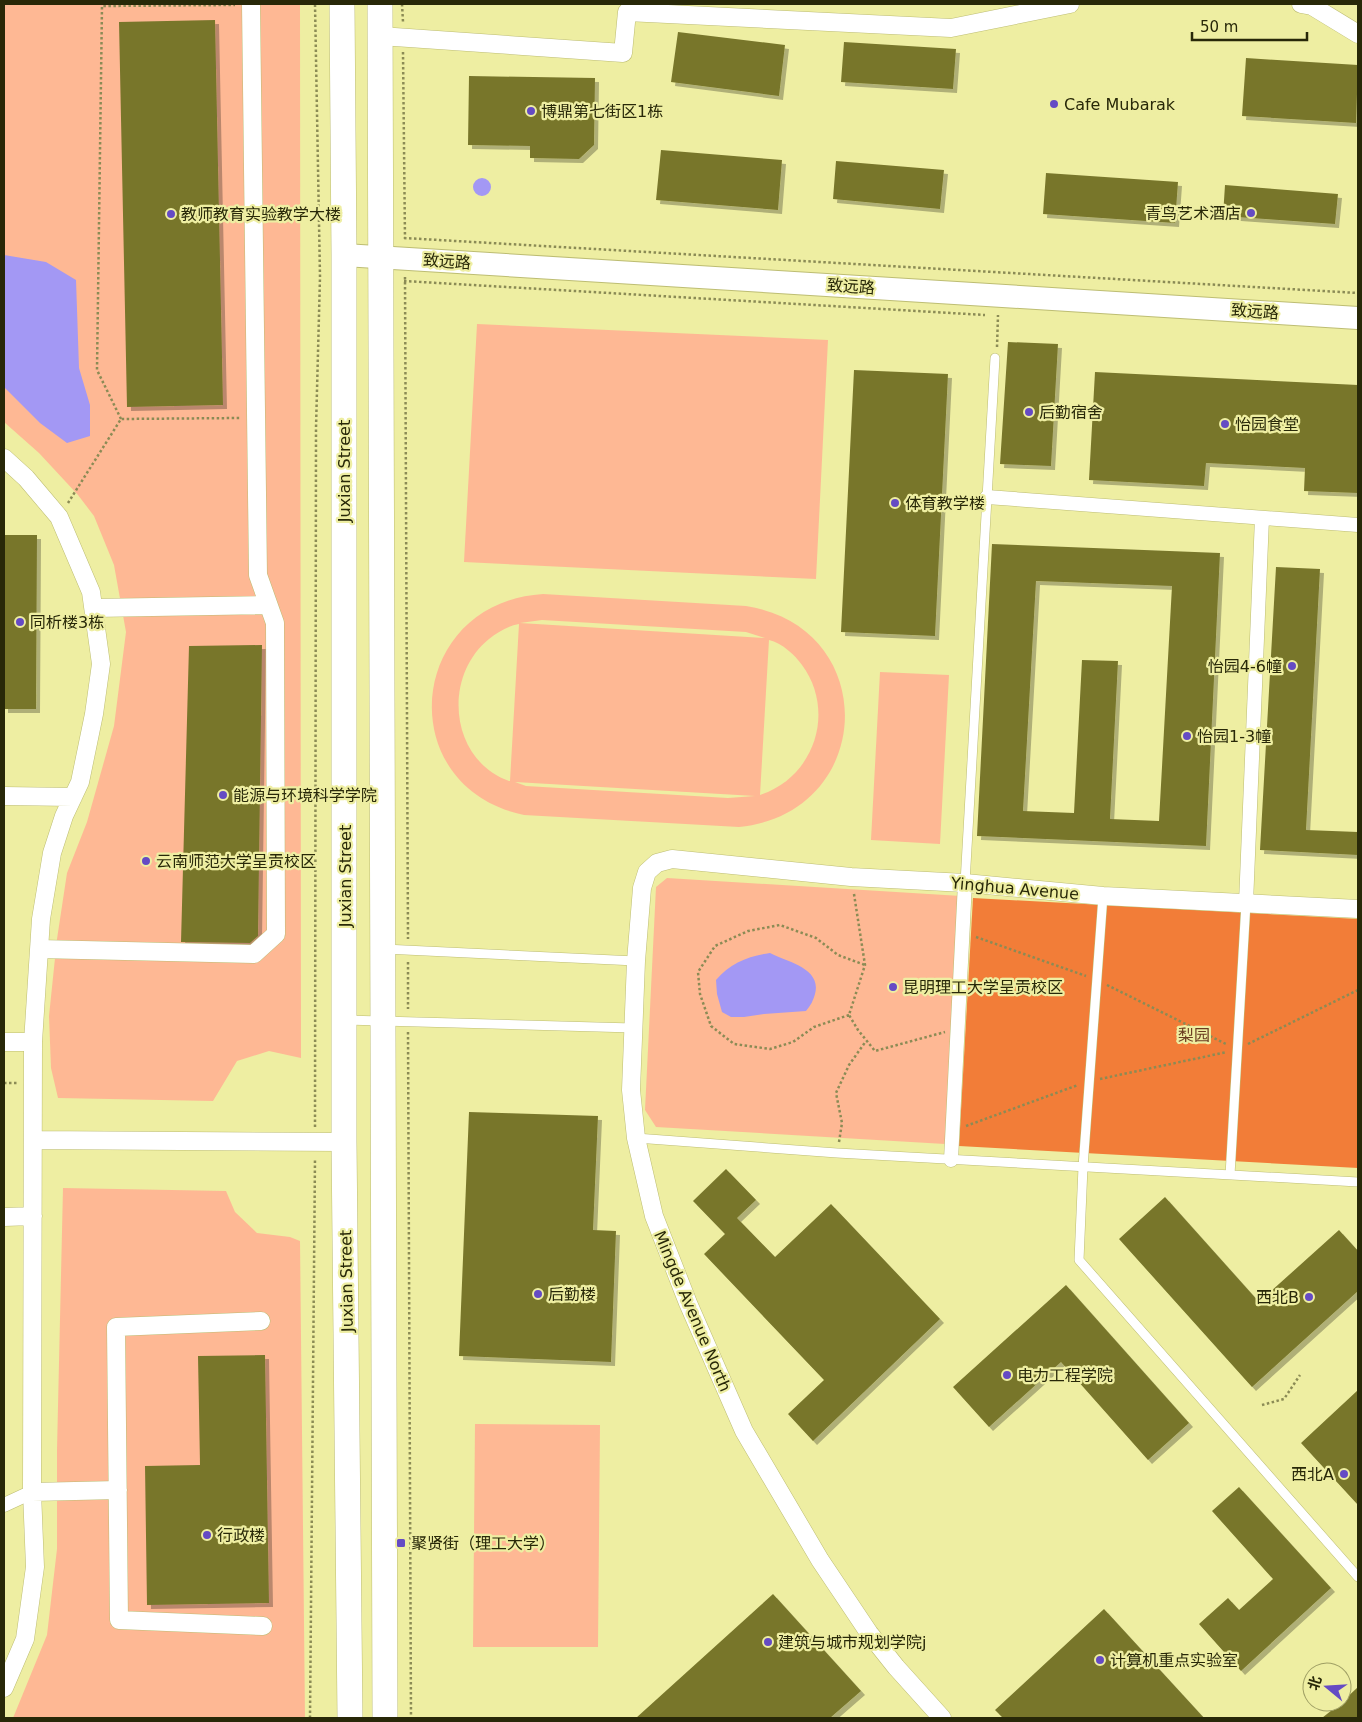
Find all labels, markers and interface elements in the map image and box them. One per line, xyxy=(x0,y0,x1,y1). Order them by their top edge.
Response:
scale bar xyxy=(1192,10,1307,42)
text: 50 m xyxy=(1200,18,1238,36)
place label: Cafe Mubarak xyxy=(1064,95,1176,114)
marker: Cafe Mubarak xyxy=(1048,98,1060,110)
place label: 博鼎第七街区1栋 xyxy=(541,102,663,121)
marker: 博鼎第七街区1栋 xyxy=(525,105,537,117)
place label: 青鸟艺术酒店 xyxy=(1145,204,1241,223)
place label: 教师教育实验教学大楼 xyxy=(181,205,341,224)
marker: 青鸟艺术酒店 xyxy=(1245,207,1257,219)
marker: 教师教育实验教学大楼 xyxy=(165,208,177,220)
street label: 致远路 xyxy=(422,250,472,273)
street label: 致远路 xyxy=(826,275,876,298)
street label: 致远路 xyxy=(1230,300,1280,323)
place label: 后勤宿舍 xyxy=(1039,403,1103,422)
marker: 后勤宿舍 xyxy=(1023,406,1035,418)
place label: 怡园食堂 xyxy=(1235,415,1299,434)
marker: 怡园食堂 xyxy=(1219,418,1231,430)
street label: Juxian Street xyxy=(335,420,354,523)
place label: 体育教学楼 xyxy=(905,494,985,513)
marker: 体育教学楼 xyxy=(889,497,901,509)
place label: 同析楼3栋 xyxy=(30,613,104,632)
marker: 同析楼3栋 xyxy=(14,616,26,628)
place label: 怡园4-6幢 xyxy=(1208,657,1282,676)
marker: 怡园4-6幢 xyxy=(1286,660,1298,672)
place label: 怡园1-3幢 xyxy=(1197,727,1271,746)
marker: 怡园1-3幢 xyxy=(1181,730,1193,742)
place label: 能源与环境科学学院 xyxy=(233,786,377,805)
marker: 能源与环境科学学院 xyxy=(217,789,229,801)
street label: Juxian Street xyxy=(336,825,355,928)
place label: 云南师范大学呈贡校区 xyxy=(156,852,316,871)
marker: 云南师范大学呈贡校区 xyxy=(140,855,152,867)
street label: Yinghua Avenue xyxy=(949,873,1080,904)
place label: 昆明理工大学呈贡校区 xyxy=(903,978,1063,997)
marker: 昆明理工大学呈贡校区 xyxy=(887,981,899,993)
park label: 梨园 xyxy=(1178,1026,1210,1045)
street label: Mingde Avenue North xyxy=(650,1228,735,1394)
street label: Juxian Street xyxy=(336,1230,357,1333)
place label: 后勤楼 xyxy=(548,1285,596,1304)
marker: 后勤楼 xyxy=(532,1288,544,1300)
place label: 西北B xyxy=(1256,1288,1299,1307)
marker: 西北B xyxy=(1303,1291,1315,1303)
place label: 电力工程学院 xyxy=(1017,1366,1113,1385)
marker: 电力工程学院 xyxy=(1001,1369,1013,1381)
place label: 西北A xyxy=(1291,1465,1334,1484)
marker: 西北A xyxy=(1338,1468,1350,1480)
place label: 行政楼 xyxy=(217,1526,265,1545)
marker: 行政楼 xyxy=(201,1529,213,1541)
place label: 聚贤街（理工大学） xyxy=(411,1534,555,1553)
marker: 聚贤街（理工大学） xyxy=(395,1537,407,1549)
place label: 建筑与城市规划学院j xyxy=(778,1633,926,1652)
marker: 建筑与城市规划学院j xyxy=(762,1636,774,1648)
place label: 计算机重点实验室 xyxy=(1110,1651,1238,1670)
marker: 计算机重点实验室 xyxy=(1094,1654,1106,1666)
north arrow xyxy=(1302,1662,1352,1712)
text: 北 xyxy=(1305,1674,1324,1692)

